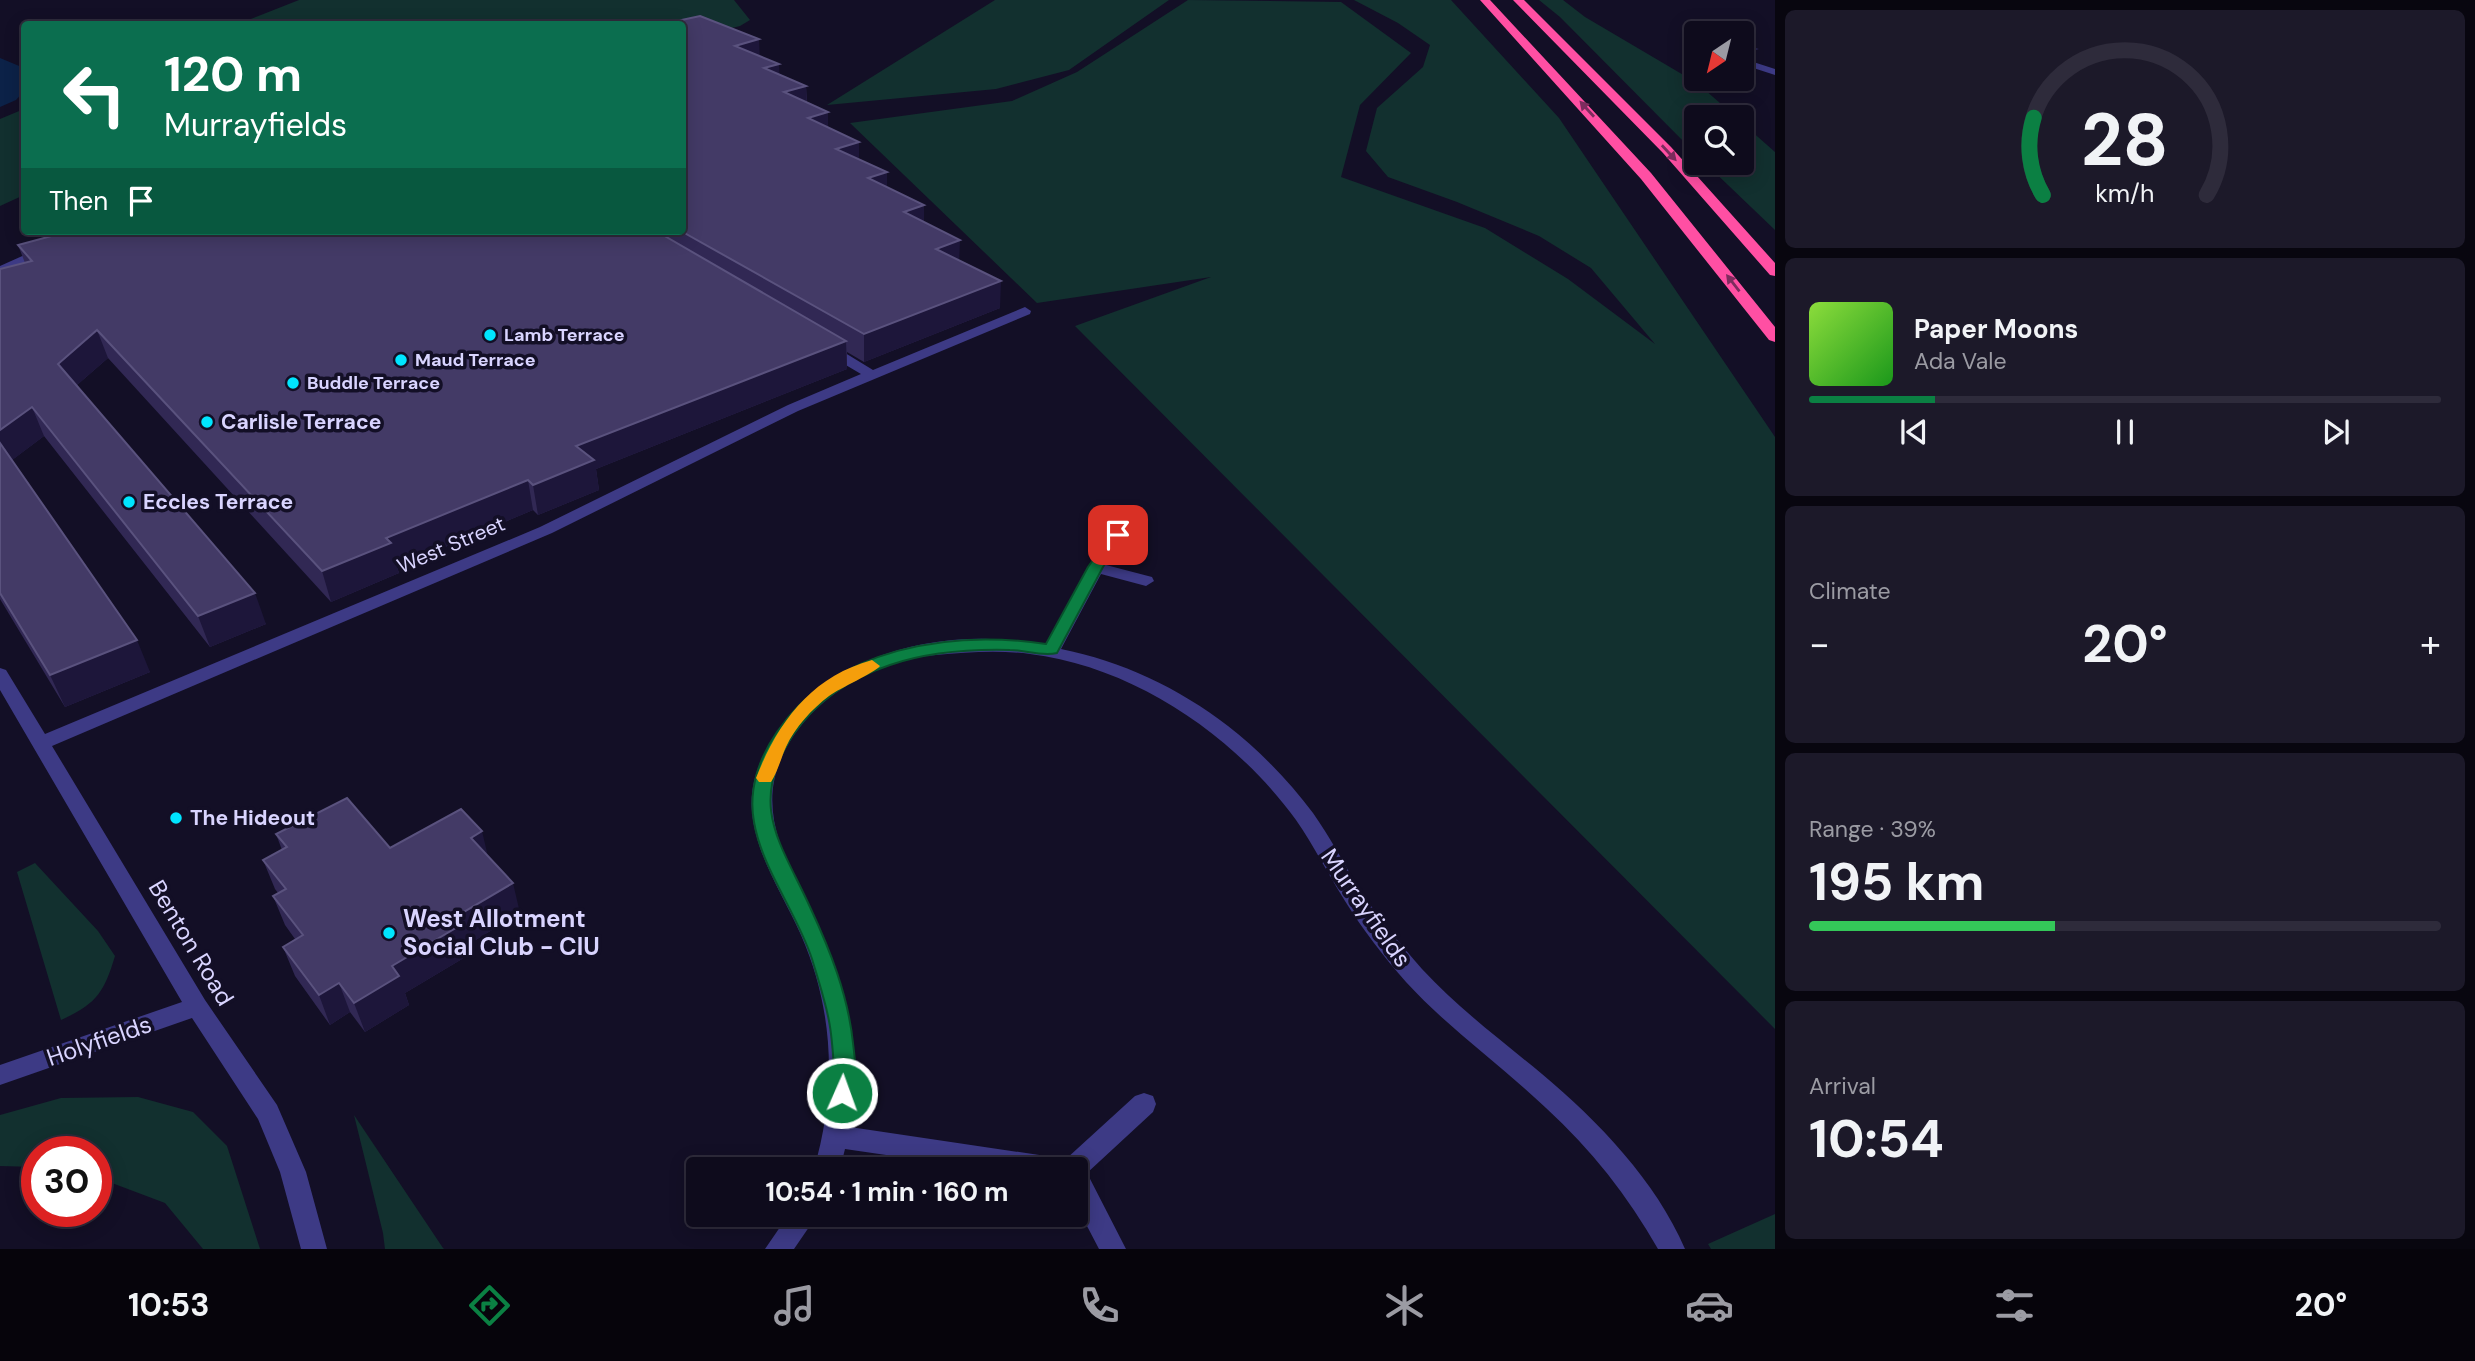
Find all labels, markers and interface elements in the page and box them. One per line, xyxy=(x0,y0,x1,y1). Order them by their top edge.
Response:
north arrow xyxy=(1684,21,1754,91)
map controls xyxy=(1684,21,1754,175)
text: 120 m xyxy=(164,42,302,106)
icon: left xyxy=(49,49,140,140)
text: 28 xyxy=(2081,93,2169,188)
one-way arrow xyxy=(1579,100,1595,118)
text: Murrayfields xyxy=(164,104,347,146)
button: search xyxy=(1684,105,1754,175)
one-way arrow xyxy=(1661,144,1677,161)
text: km/h xyxy=(2095,177,2155,210)
icon: arrive xyxy=(122,182,160,220)
text: Then xyxy=(49,184,108,218)
one-way arrow xyxy=(1727,274,1741,292)
text: Paper Moons xyxy=(1914,312,2078,346)
place label: Lamb Terrace xyxy=(504,323,625,347)
marker: Lamb Terrace xyxy=(482,327,498,343)
text: Ada Vale xyxy=(1914,346,2007,376)
place label: Maud Terrace xyxy=(415,348,536,372)
marker: Maud Terrace xyxy=(393,352,409,368)
place label: Buddle Terrace xyxy=(307,371,440,395)
marker: Buddle Terrace xyxy=(285,375,301,391)
place label: Carlisle Terrace xyxy=(221,408,381,436)
icon: previous xyxy=(1895,413,1933,451)
icon: pause xyxy=(2106,413,2144,451)
icon: next xyxy=(2317,413,2355,451)
marker: Carlisle Terrace xyxy=(199,414,215,430)
place label: Eccles Terrace xyxy=(143,488,293,516)
marker: Eccles Terrace xyxy=(121,494,137,510)
pin xyxy=(1088,505,1148,565)
street label: West Street xyxy=(393,510,509,580)
icon: arrive xyxy=(1099,516,1137,554)
text: Climate xyxy=(1809,576,1891,606)
text: 20° xyxy=(2082,610,2168,678)
text: − xyxy=(1809,619,1830,669)
text: + xyxy=(2420,619,2441,669)
place label: The Hideout xyxy=(190,804,315,832)
marker: The Hideout xyxy=(168,810,184,826)
text: Range · 39% xyxy=(1809,814,1936,844)
street label: Murrayfields xyxy=(1314,843,1418,973)
text: 195 km xyxy=(1809,848,1985,916)
street label: Benton Road xyxy=(142,874,241,1011)
place label: West Allotment Social Club - CIU xyxy=(403,903,600,962)
marker: West Allotment Social Club - CIU xyxy=(381,925,397,941)
street label: Holyfields xyxy=(42,1008,155,1073)
position arrow xyxy=(805,1056,879,1130)
text: Arrival xyxy=(1809,1071,1876,1101)
text: 10:54 xyxy=(1809,1105,1944,1173)
speed limit sign: 30 xyxy=(21,1136,112,1227)
text: 10:54 · 1 min · 160 m xyxy=(765,1175,1009,1209)
icon: directions xyxy=(465,1281,514,1330)
icon: music xyxy=(770,1281,819,1330)
icon: phone xyxy=(1075,1281,1124,1330)
icon: climate xyxy=(1380,1281,1429,1330)
icon: car xyxy=(1685,1281,1734,1330)
icon: filters xyxy=(1990,1281,2039,1330)
text: 10:53 xyxy=(128,1284,209,1326)
text: 20° xyxy=(2295,1284,2347,1326)

